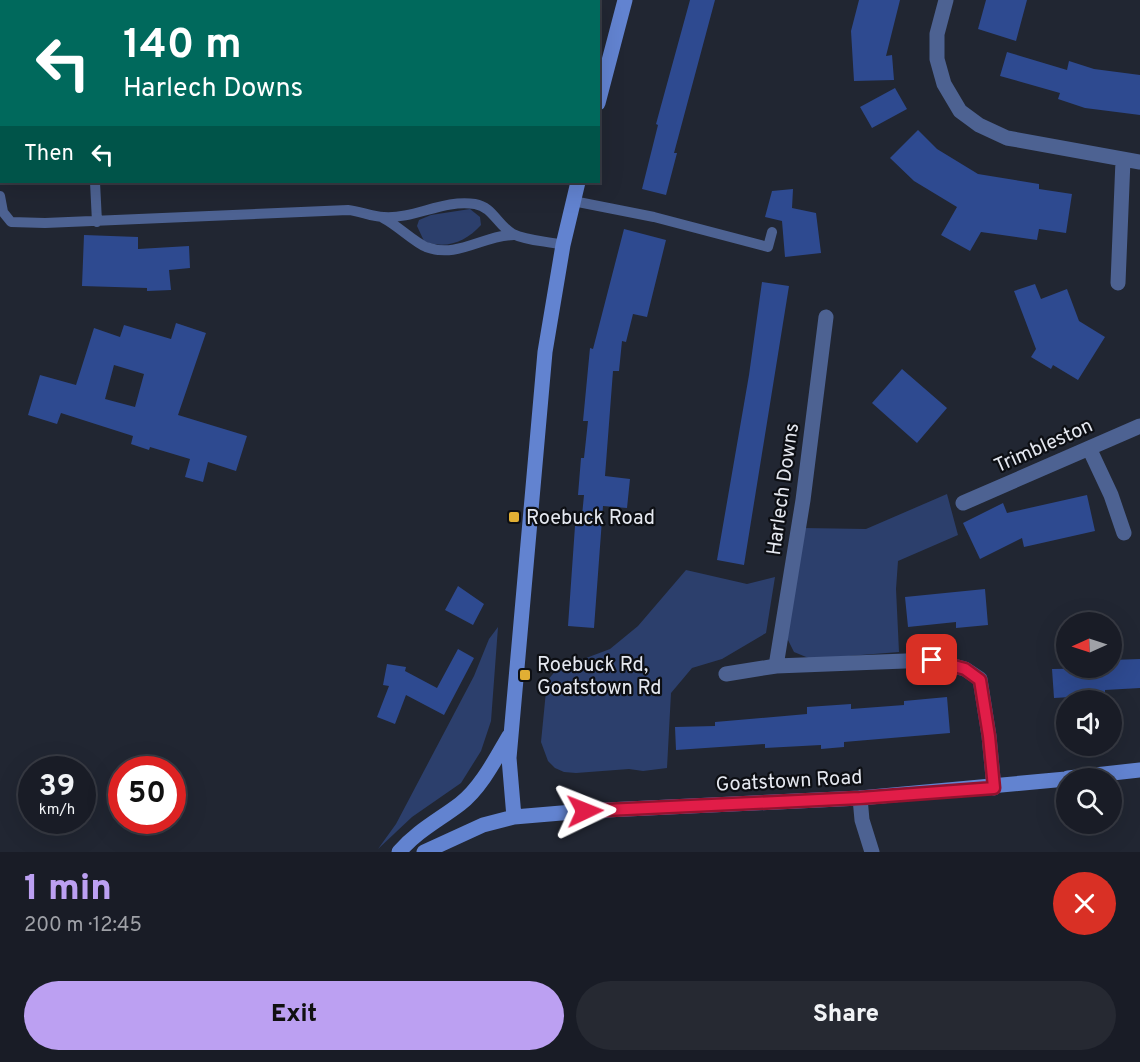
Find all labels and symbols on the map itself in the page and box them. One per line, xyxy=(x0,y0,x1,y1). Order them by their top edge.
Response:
street label: Trimbleston xyxy=(990,413,1097,480)
street label: Harlech Downs xyxy=(762,421,806,557)
place label: Roebuck Road xyxy=(526,506,655,532)
marker: Roebuck Road xyxy=(507,510,521,524)
north arrow xyxy=(1056,612,1122,678)
pin xyxy=(906,634,957,685)
place label: Roebuck Rd, Goatstown Rd xyxy=(537,653,662,702)
marker: Roebuck Rd, Goatstown Rd xyxy=(518,668,532,682)
speed limit sign: 50 xyxy=(108,756,186,834)
street label: Goatstown Road xyxy=(715,765,863,799)
position arrow xyxy=(553,779,617,843)

